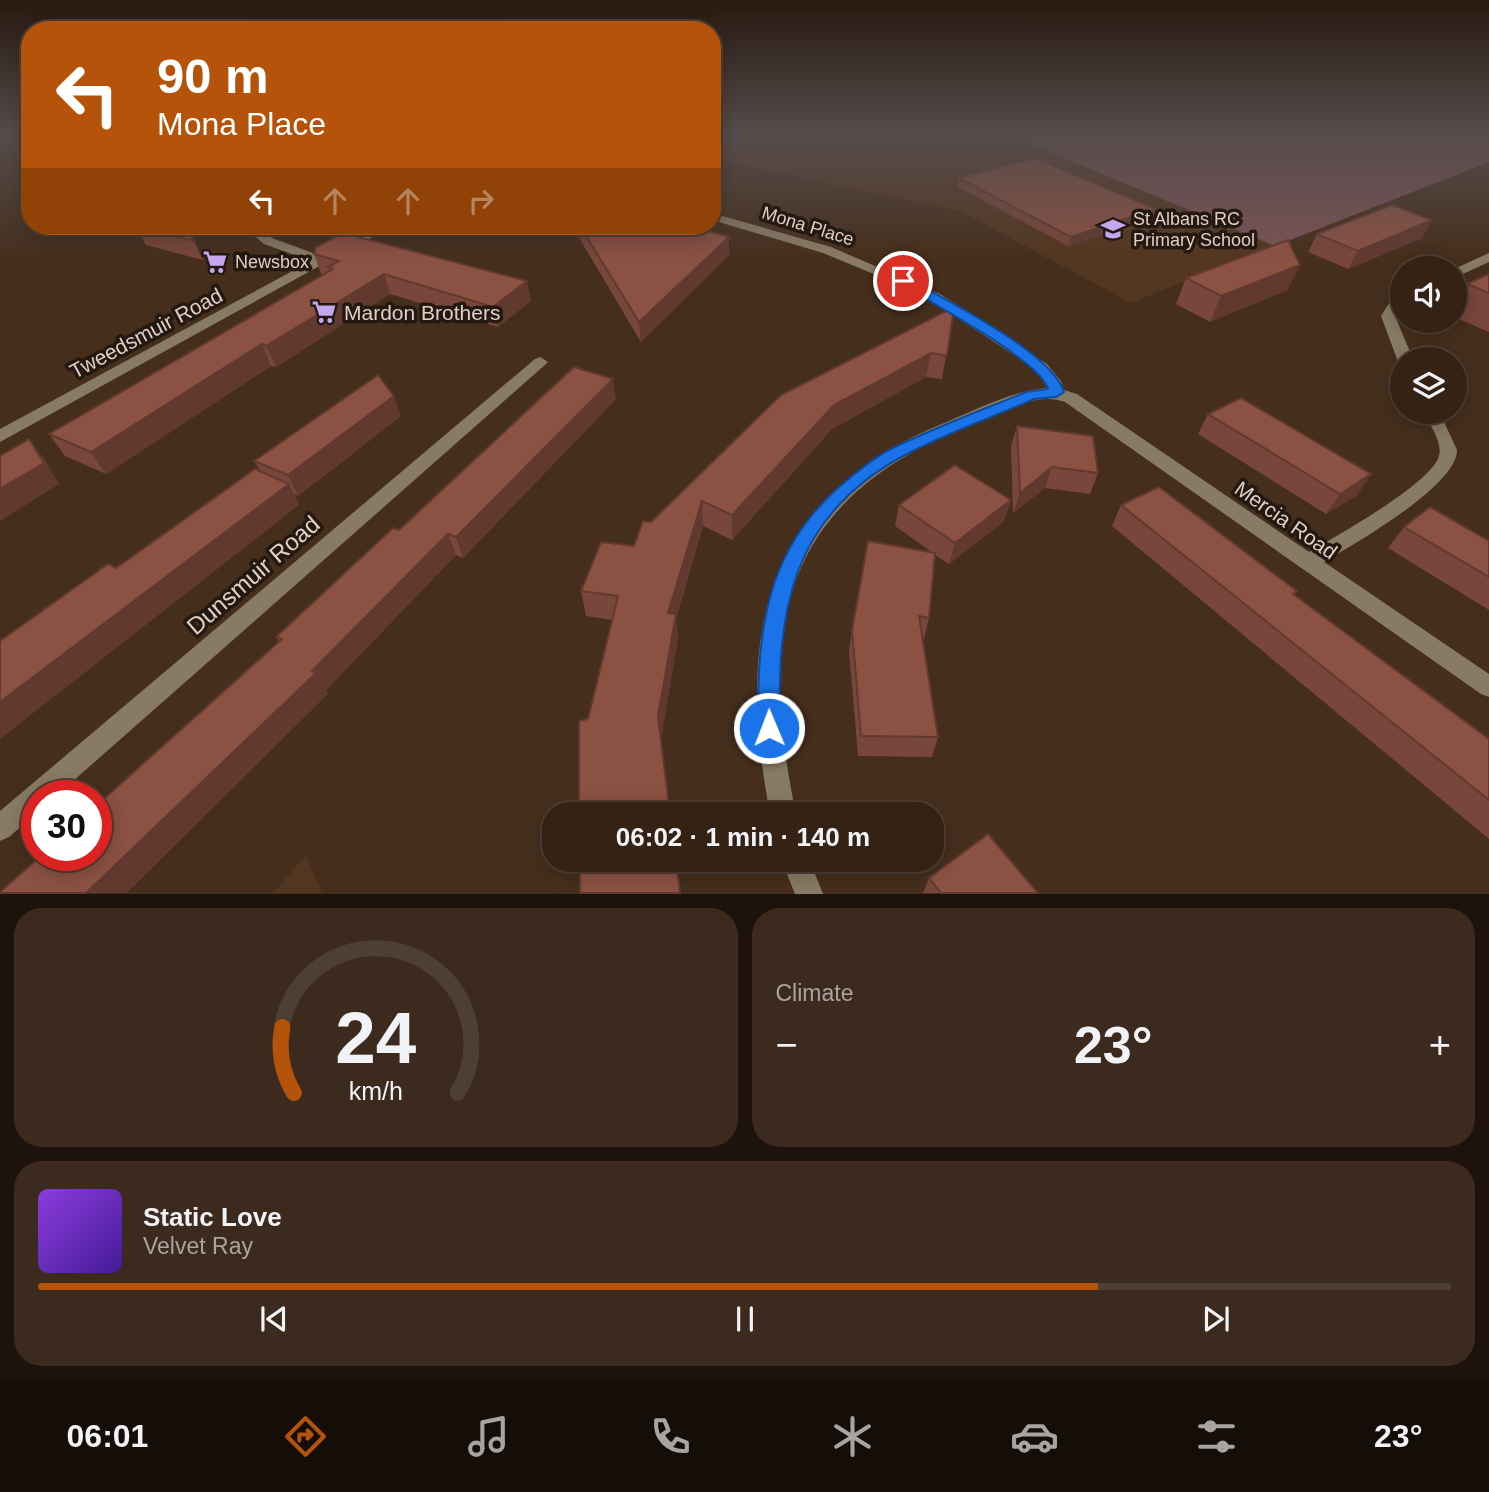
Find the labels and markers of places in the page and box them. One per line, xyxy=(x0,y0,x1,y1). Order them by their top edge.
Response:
place label: St Albans RC Primary School xyxy=(1133,209,1255,250)
school or university icon: St Albans RC Primary School xyxy=(1099,215,1127,243)
supermarket icon: Newsbox xyxy=(201,248,229,276)
pin xyxy=(873,251,933,311)
place label: Newsbox xyxy=(235,252,309,272)
supermarket icon: Mardon Brothers xyxy=(310,298,338,326)
place label: Mardon Brothers xyxy=(344,301,500,324)

